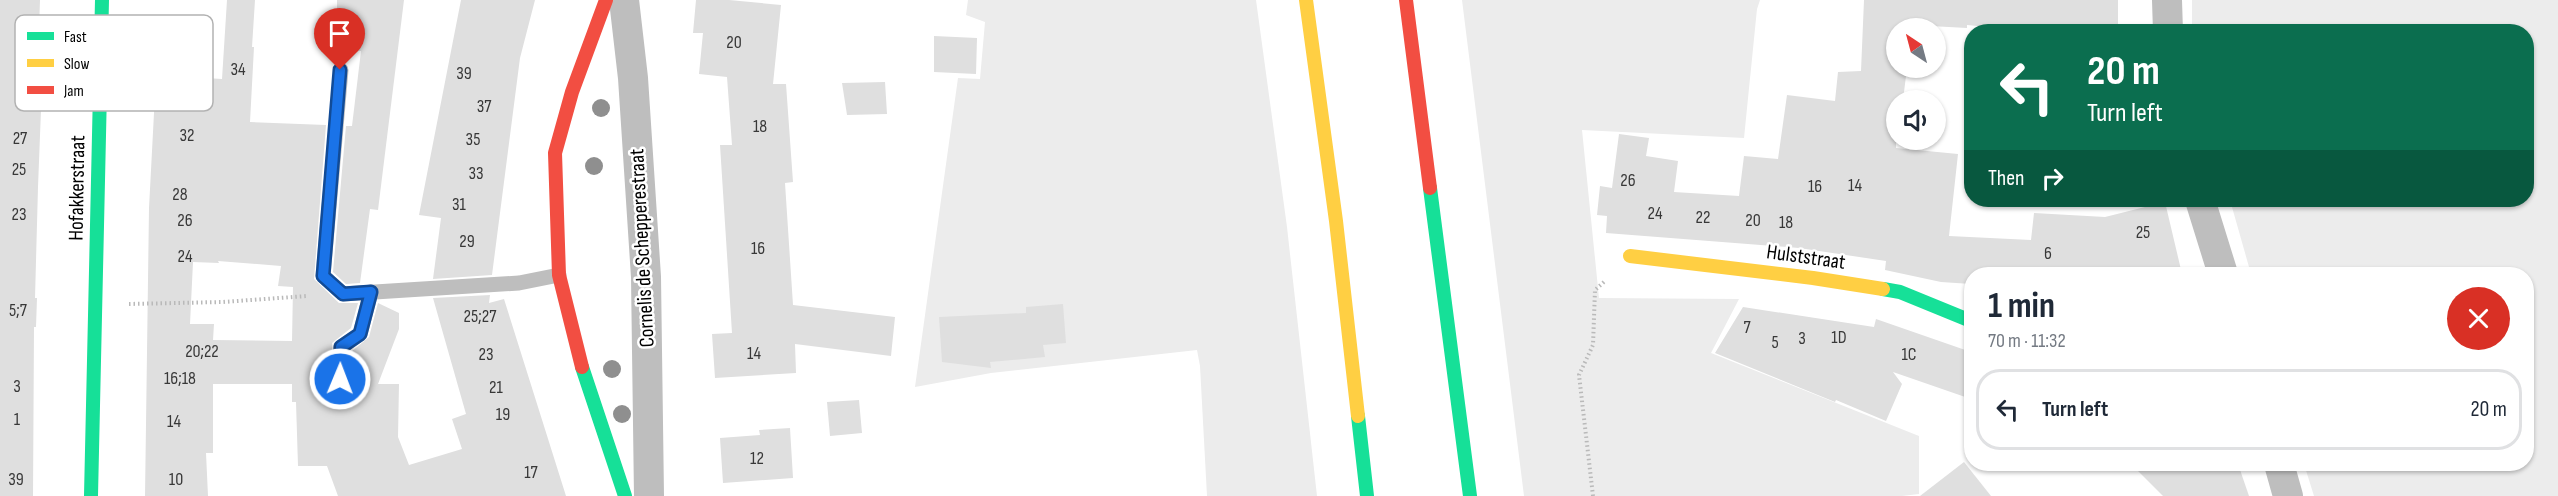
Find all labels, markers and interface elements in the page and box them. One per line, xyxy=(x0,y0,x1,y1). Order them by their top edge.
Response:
pin xyxy=(314,8,365,70)
legend xyxy=(15,15,213,111)
icon: arrive xyxy=(323,17,356,50)
north arrow xyxy=(1886,18,1946,78)
map controls xyxy=(1886,18,1946,150)
text: Fast xyxy=(64,28,87,47)
house number: 20 xyxy=(726,32,742,53)
text: 20 m xyxy=(2087,46,2160,97)
icon: left xyxy=(1988,48,2066,126)
text: Slow xyxy=(64,55,89,74)
house number: 34 xyxy=(230,59,246,80)
house number: 39 xyxy=(456,63,472,84)
text: Jam xyxy=(63,82,84,101)
button: sound xyxy=(1886,90,1946,150)
house number: 37 xyxy=(477,96,492,117)
text: Turn left xyxy=(2087,97,2163,129)
house number: 18 xyxy=(753,116,767,137)
house number: 32 xyxy=(180,125,194,146)
house number: 27 xyxy=(13,128,28,149)
house number: 35 xyxy=(466,129,480,150)
street label: Hofakkerstraat xyxy=(64,135,90,241)
street label: Cornelis de Schepperestraat xyxy=(624,148,660,348)
house number: 25 xyxy=(12,159,26,180)
icon: right xyxy=(2036,162,2069,195)
house number: 33 xyxy=(468,163,484,184)
text: Then xyxy=(1988,165,2024,192)
house number: 26 xyxy=(1620,170,1636,191)
house number: 14 xyxy=(1848,175,1862,196)
house number: 16 xyxy=(1808,176,1822,197)
house number: 28 xyxy=(172,184,188,205)
house number: 31 xyxy=(452,194,467,215)
house number: 24 xyxy=(1648,203,1663,224)
house number: 23 xyxy=(12,204,27,225)
house number: 22 xyxy=(1696,207,1710,228)
house number: 26 xyxy=(177,210,193,231)
house number: 20 xyxy=(1745,210,1761,231)
house number: 18 xyxy=(1779,212,1793,233)
house number: 25 xyxy=(2136,222,2150,243)
house number: 29 xyxy=(459,231,475,252)
house number: 16 xyxy=(751,238,765,259)
street label: Hulststraat xyxy=(1765,239,1847,275)
house number: 6 xyxy=(2044,243,2052,264)
house number: 24 xyxy=(178,246,193,267)
text: 1 min xyxy=(1988,285,2055,328)
button: close xyxy=(2447,287,2510,350)
house number: 5;7 xyxy=(9,300,28,321)
house number: 25;27 xyxy=(464,306,497,327)
house number: 7 xyxy=(1743,317,1751,338)
house number: 1D xyxy=(1831,327,1847,348)
house number: 3 xyxy=(1798,328,1806,349)
text: 70 m · 11:32 xyxy=(1988,329,2066,353)
house number: 5 xyxy=(1771,332,1779,353)
house number: 20;22 xyxy=(185,341,219,362)
house number: 14 xyxy=(747,343,761,364)
house number: 23 xyxy=(479,344,494,365)
house number: 1C xyxy=(1901,344,1917,365)
position arrow xyxy=(308,347,372,411)
house number: 16;18 xyxy=(164,368,196,389)
house number: 3 xyxy=(13,376,21,397)
house number: 21 xyxy=(489,377,504,398)
icon: left xyxy=(1991,393,2024,426)
text: Turn left xyxy=(2042,396,2108,423)
text: 20 m xyxy=(2471,396,2507,423)
house number: 19 xyxy=(496,404,510,425)
house number: 1 xyxy=(14,409,21,430)
house number: 14 xyxy=(167,411,181,432)
house number: 12 xyxy=(750,448,764,469)
house number: 17 xyxy=(524,462,539,483)
house number: 39 xyxy=(8,469,24,490)
house number: 10 xyxy=(169,469,183,490)

